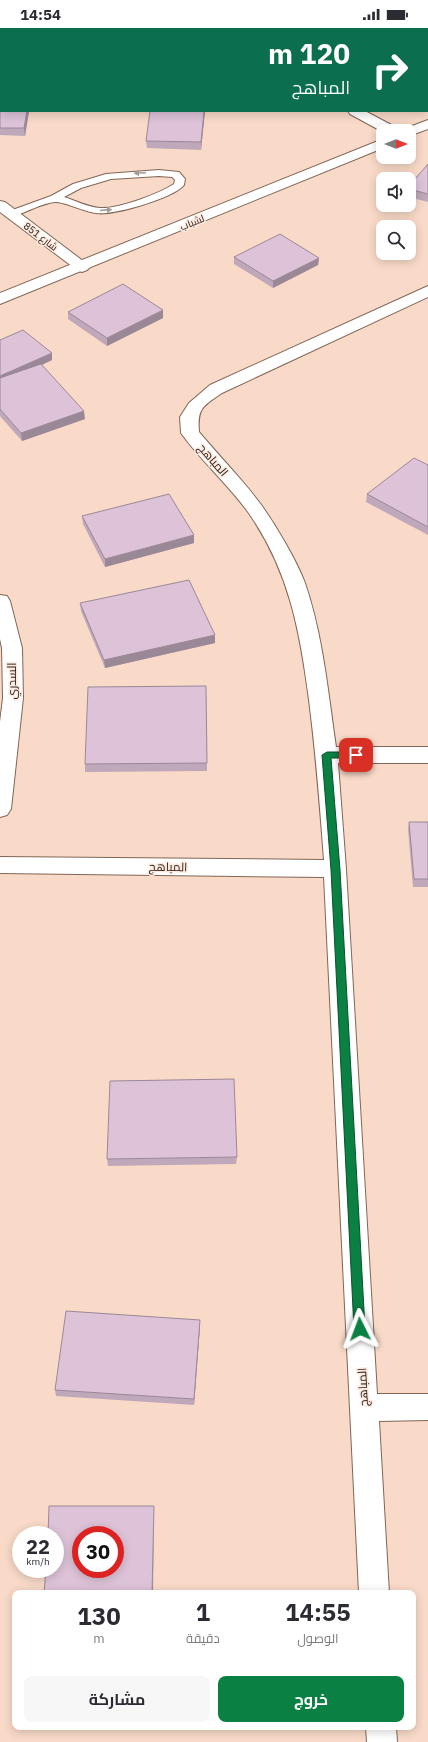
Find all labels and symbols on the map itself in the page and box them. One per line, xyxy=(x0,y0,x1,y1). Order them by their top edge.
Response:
north arrow xyxy=(376,124,416,164)
one-way arrow xyxy=(133,170,146,176)
one-way arrow xyxy=(100,207,112,214)
street label: لشباب xyxy=(178,212,206,233)
street label: شارع 851 xyxy=(21,219,60,254)
street label: المباهج xyxy=(194,440,232,480)
street label: السدري xyxy=(4,662,22,700)
pin xyxy=(339,738,373,772)
street label: المباهج xyxy=(148,859,188,875)
position arrow xyxy=(339,1308,381,1350)
street label: المباهج xyxy=(354,1367,372,1407)
speed limit sign: 30 xyxy=(72,1526,124,1578)

